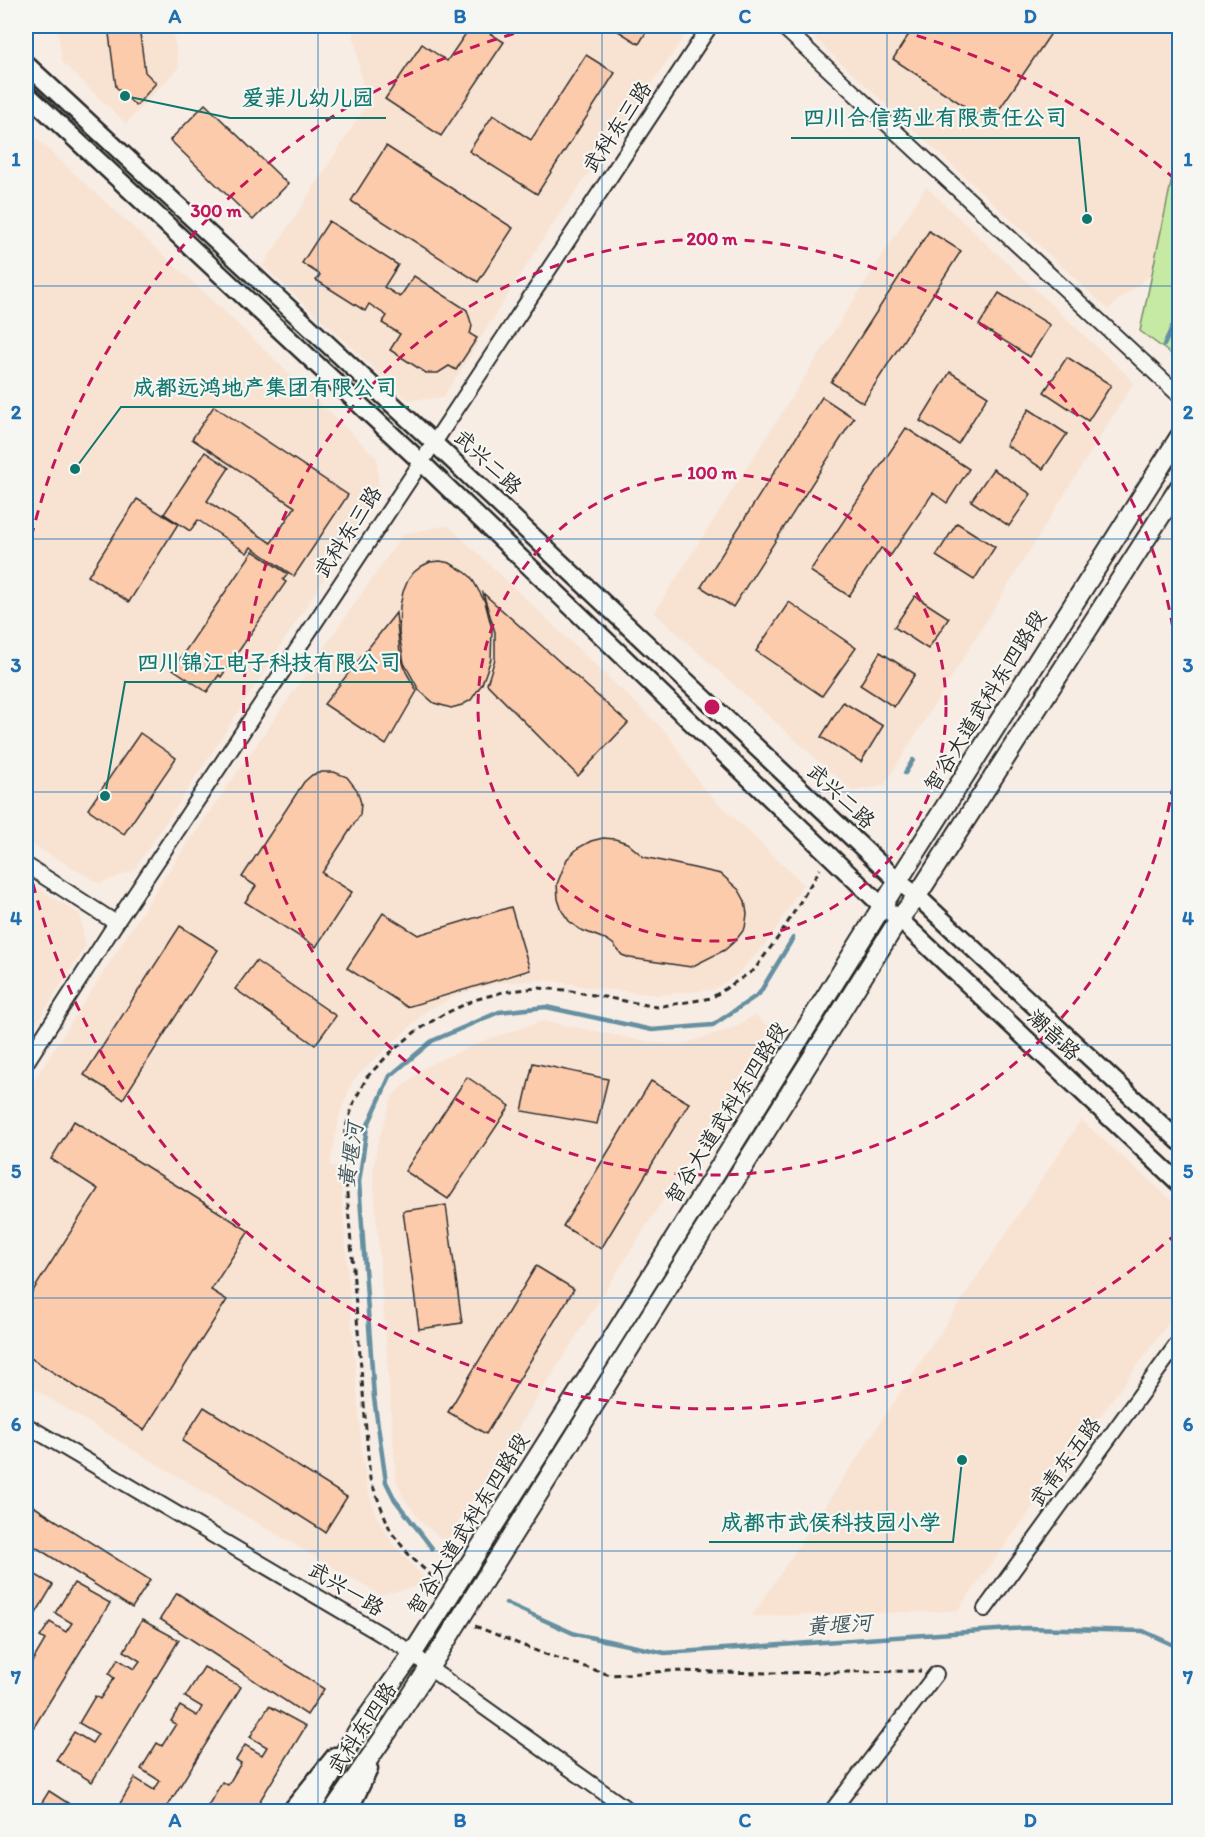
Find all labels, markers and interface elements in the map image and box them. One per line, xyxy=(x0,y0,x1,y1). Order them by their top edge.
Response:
text: A xyxy=(168,4,182,28)
text: B xyxy=(454,4,467,28)
text: C xyxy=(739,4,752,28)
text: D xyxy=(1023,4,1037,28)
street label: 武科东三路 xyxy=(577,76,656,177)
callout: 爱菲儿幼儿园 xyxy=(230,78,386,118)
text: 爱菲儿幼儿园 xyxy=(242,84,374,111)
callout: 四川合信药业有限责任公司 xyxy=(791,98,1079,138)
text: 四川合信药业有限责任公司 xyxy=(803,104,1067,131)
text: 1 xyxy=(11,147,21,171)
text: 1 xyxy=(1183,147,1193,171)
text: 300 m xyxy=(190,200,242,222)
text: 200 m xyxy=(687,228,738,250)
callout: 成都远鸿地产集团有限公司 xyxy=(121,367,409,407)
text: 成都远鸿地产集团有限公司 xyxy=(133,374,397,401)
text: 2 xyxy=(11,400,22,424)
text: 2 xyxy=(1183,400,1194,424)
street label: 武兴二路 xyxy=(449,424,528,499)
text: 100 m xyxy=(687,462,738,484)
street label: 武科东三路 xyxy=(309,481,387,583)
street label: 智谷大道武科东四路段 xyxy=(918,605,1051,796)
callout: 四川锦江电子科技有限公司 xyxy=(125,642,413,682)
text: 四川锦江电子科技有限公司 xyxy=(137,649,401,676)
text: 3 xyxy=(11,653,22,677)
text: 3 xyxy=(1183,653,1194,677)
centre of rings xyxy=(702,697,722,717)
street label: 武兴二路 xyxy=(802,758,881,833)
text: 4 xyxy=(10,906,22,930)
text: 4 xyxy=(1182,906,1194,930)
street label: 潮音路 xyxy=(1023,1004,1086,1065)
street label: 智谷大道武科东四路段 xyxy=(659,1017,792,1208)
water label: 黄堰河 xyxy=(333,1118,369,1190)
text: 5 xyxy=(11,1159,22,1183)
text: 5 xyxy=(1183,1159,1194,1183)
text: 6 xyxy=(11,1412,22,1436)
street label: 武青东五路 xyxy=(1024,1412,1106,1512)
text: 6 xyxy=(1183,1412,1194,1436)
street label: 智谷大道武科东四路段 xyxy=(401,1428,534,1619)
callout: 成都市武侯科技园小学 xyxy=(709,1502,953,1542)
text: 成都市武侯科技园小学 xyxy=(721,1509,941,1536)
street label: 武兴一路 xyxy=(304,1556,389,1621)
water label: 黄堰河 xyxy=(805,1609,876,1640)
text: 7 xyxy=(10,1665,21,1689)
text: 7 xyxy=(1182,1665,1193,1689)
street label: 武科东四路 xyxy=(322,1677,401,1778)
text: A xyxy=(168,1808,182,1832)
text: B xyxy=(454,1808,467,1832)
text: C xyxy=(739,1808,752,1832)
text: D xyxy=(1023,1808,1037,1832)

